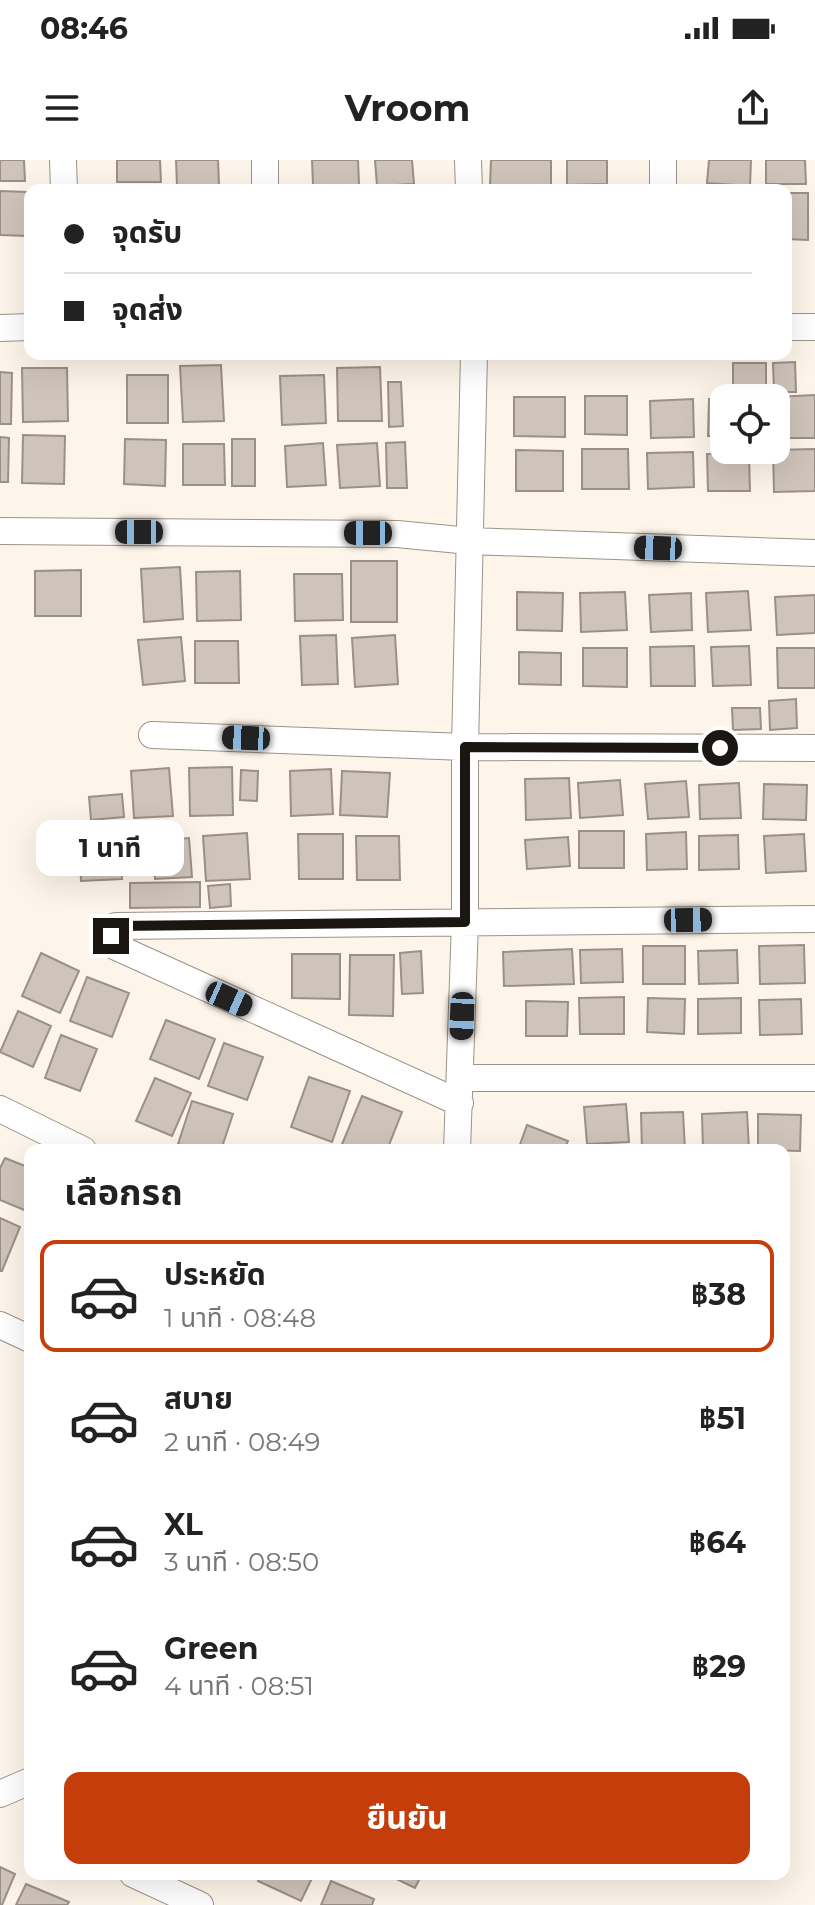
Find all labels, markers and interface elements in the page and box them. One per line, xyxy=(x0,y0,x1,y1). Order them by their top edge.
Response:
text: 08:46 xyxy=(40,10,128,47)
icon: menu xyxy=(40,86,84,130)
text: Vroom xyxy=(345,86,470,130)
icon: share xyxy=(731,86,775,130)
text: จุดรับ xyxy=(112,214,182,251)
text: จุดส่ง xyxy=(112,291,183,328)
map controls xyxy=(710,384,790,464)
button: locate xyxy=(710,384,790,464)
car xyxy=(115,520,163,544)
car xyxy=(344,521,392,545)
car xyxy=(634,535,682,561)
car xyxy=(222,725,270,751)
route start xyxy=(702,730,738,766)
callout: 1 นาที xyxy=(37,820,185,876)
text: 1 นาที xyxy=(79,832,141,864)
car xyxy=(664,908,712,932)
route end xyxy=(93,918,129,954)
car xyxy=(202,978,256,1020)
car xyxy=(449,992,475,1040)
text: เลือกรถ xyxy=(64,1170,183,1214)
text: ประหยัด xyxy=(164,1256,266,1293)
icon: car xyxy=(68,1260,140,1332)
text: ฿38 xyxy=(691,1276,746,1313)
text: 1 นาที · 08:48 xyxy=(164,1302,316,1334)
text: สบาย xyxy=(164,1380,233,1417)
icon: car xyxy=(68,1384,140,1456)
text: ฿51 xyxy=(699,1400,746,1437)
text: 2 นาที · 08:49 xyxy=(164,1426,320,1458)
text: XL xyxy=(164,1506,203,1543)
icon: car xyxy=(68,1508,140,1580)
text: ฿64 xyxy=(689,1524,746,1561)
text: 3 นาที · 08:50 xyxy=(164,1546,319,1578)
text: Green xyxy=(164,1630,258,1667)
icon: car xyxy=(68,1632,140,1704)
text: ฿29 xyxy=(692,1648,746,1685)
text: 4 นาที · 08:51 xyxy=(164,1670,314,1702)
button: ยืนยัน xyxy=(64,1772,750,1864)

